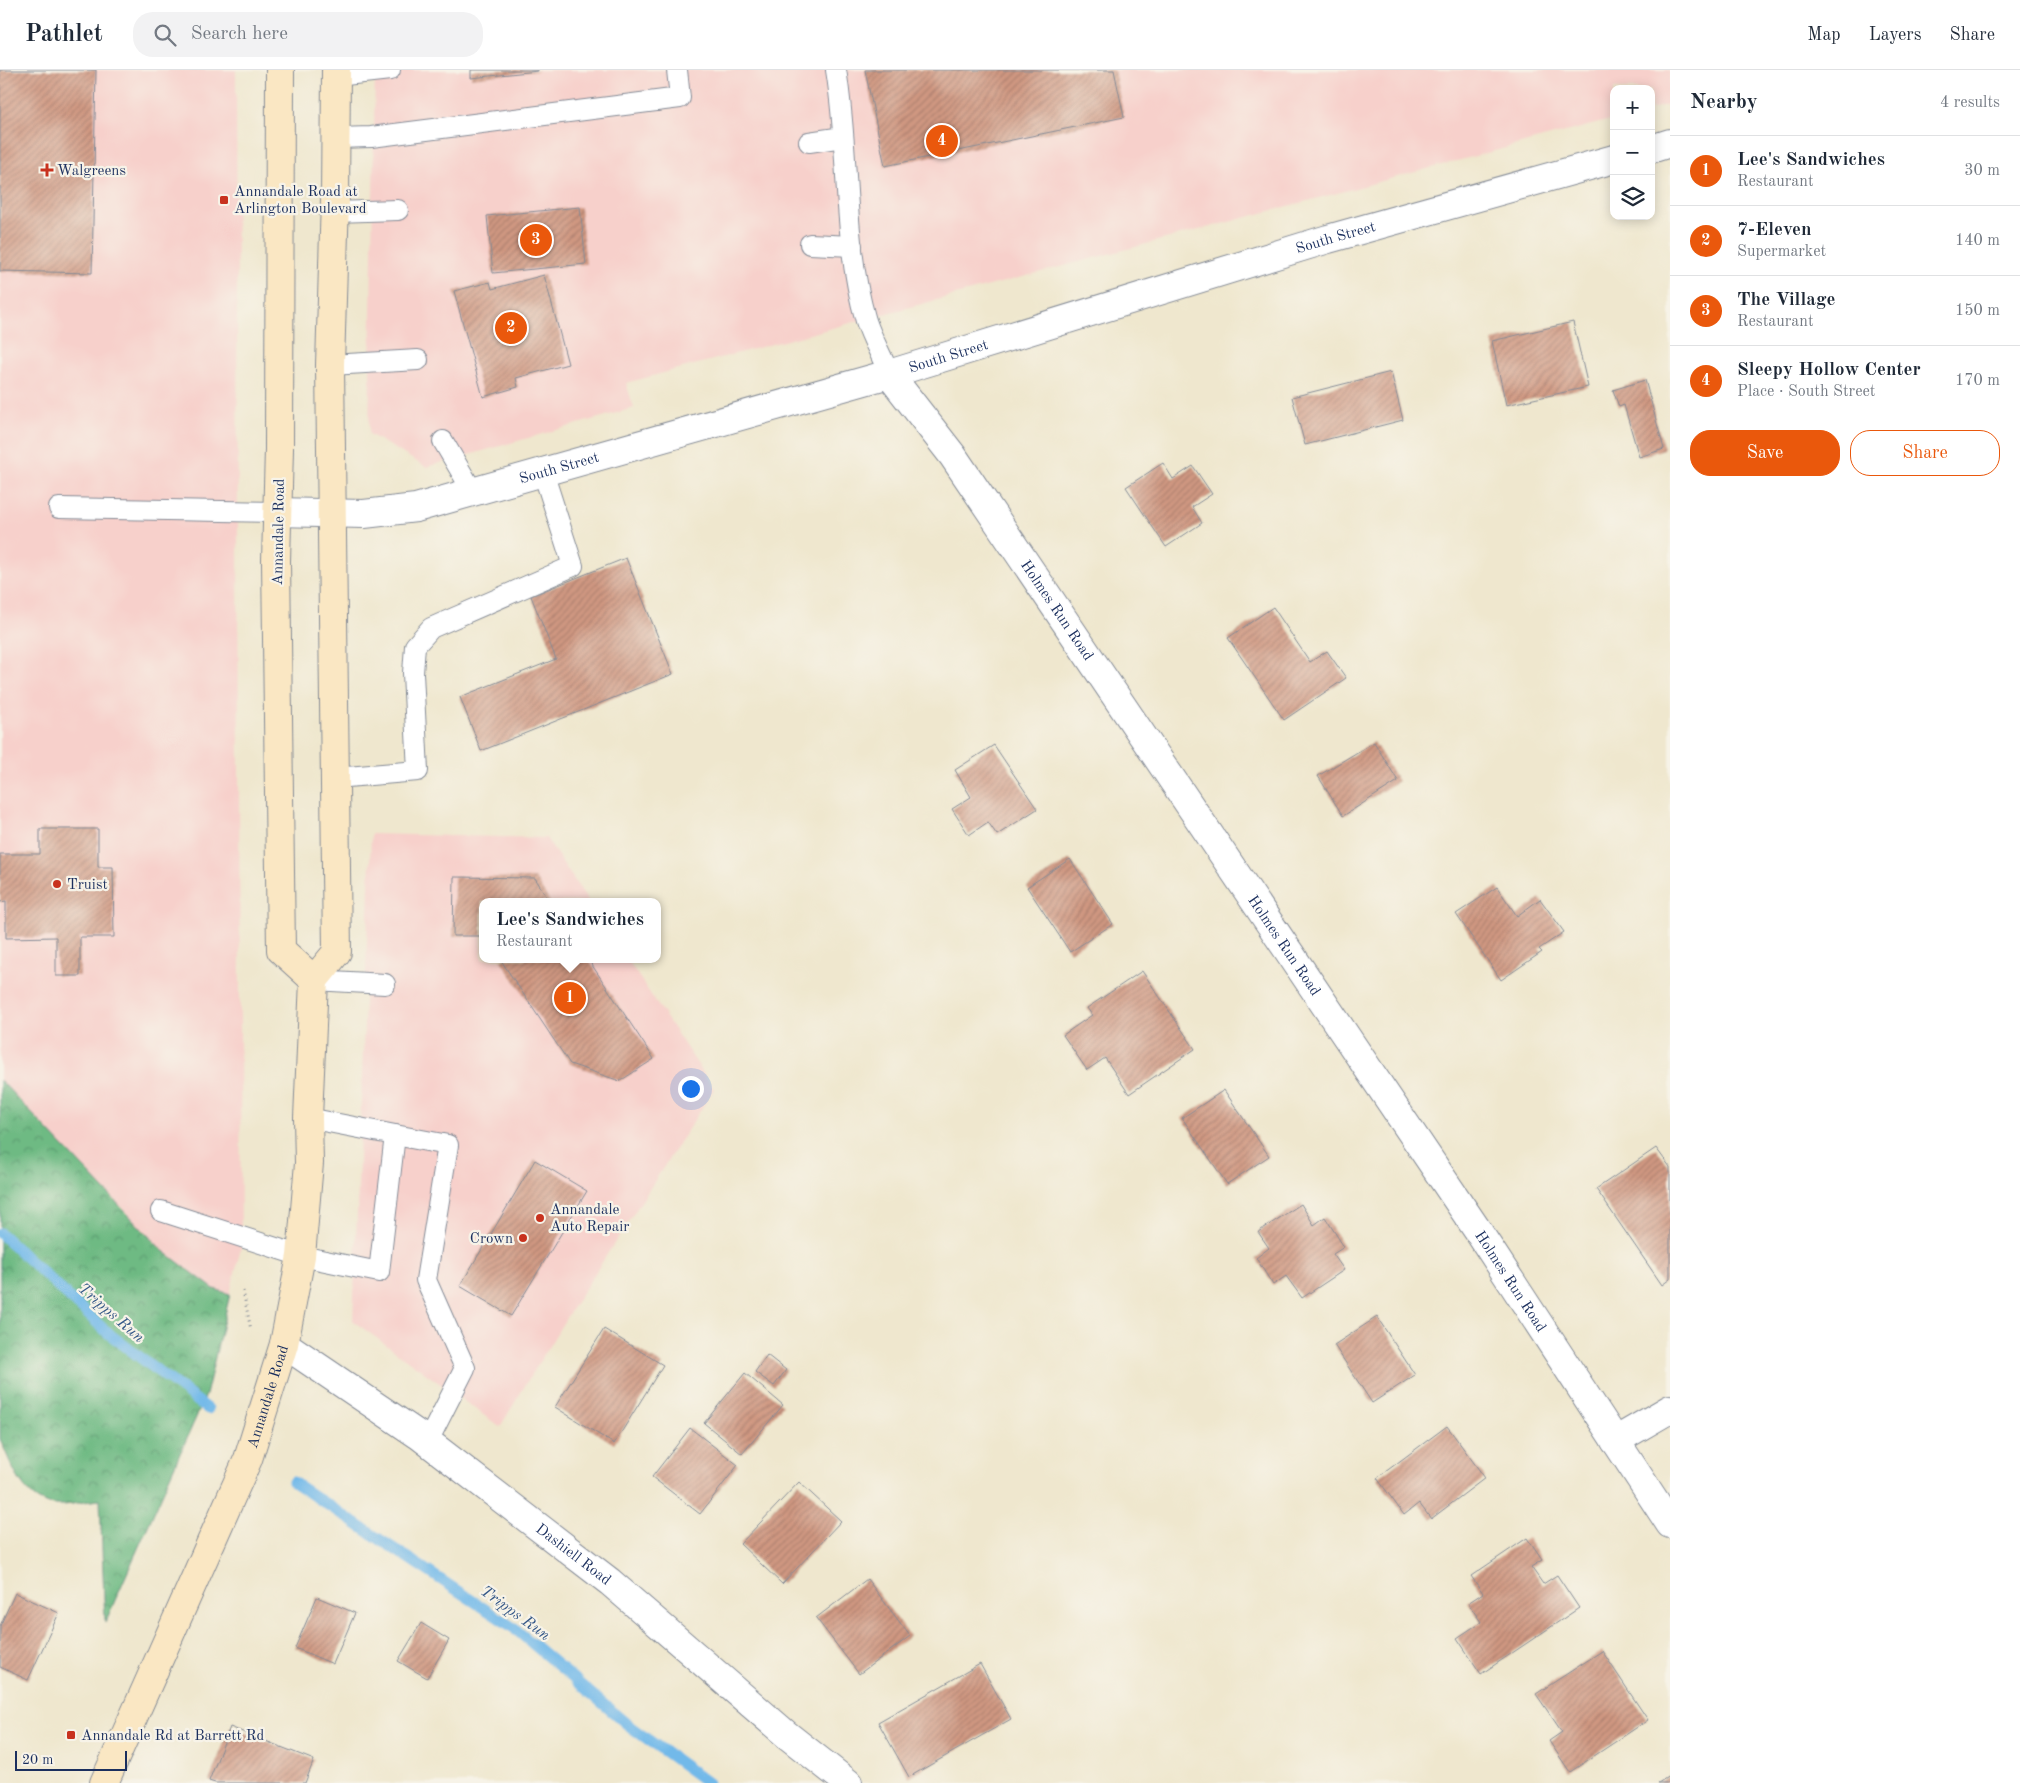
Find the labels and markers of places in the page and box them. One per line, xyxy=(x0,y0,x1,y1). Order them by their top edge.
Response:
pin: 4 xyxy=(926,122,958,160)
marker: Walgreens xyxy=(41,164,53,176)
place label: Walgreens xyxy=(57,164,126,179)
place label: Annandale Road at Arlington Boulevard xyxy=(234,185,367,217)
marker: Annandale Road at Arlington Boulevard xyxy=(218,194,230,206)
pin: 3 xyxy=(520,221,552,259)
pin: 2 xyxy=(495,309,527,347)
marker: Truist xyxy=(51,878,63,890)
place label: Truist xyxy=(67,878,108,893)
pin: 1 xyxy=(554,979,586,1017)
place label: Annandale Auto Repair xyxy=(550,1203,629,1235)
marker: Annandale Auto Repair xyxy=(534,1212,546,1224)
place label: Crown xyxy=(470,1232,513,1247)
marker: Crown xyxy=(517,1232,529,1244)
marker: Annandale Rd at Barrett Rd xyxy=(65,1729,77,1741)
place label: Annandale Rd at Barrett Rd xyxy=(81,1729,265,1744)

